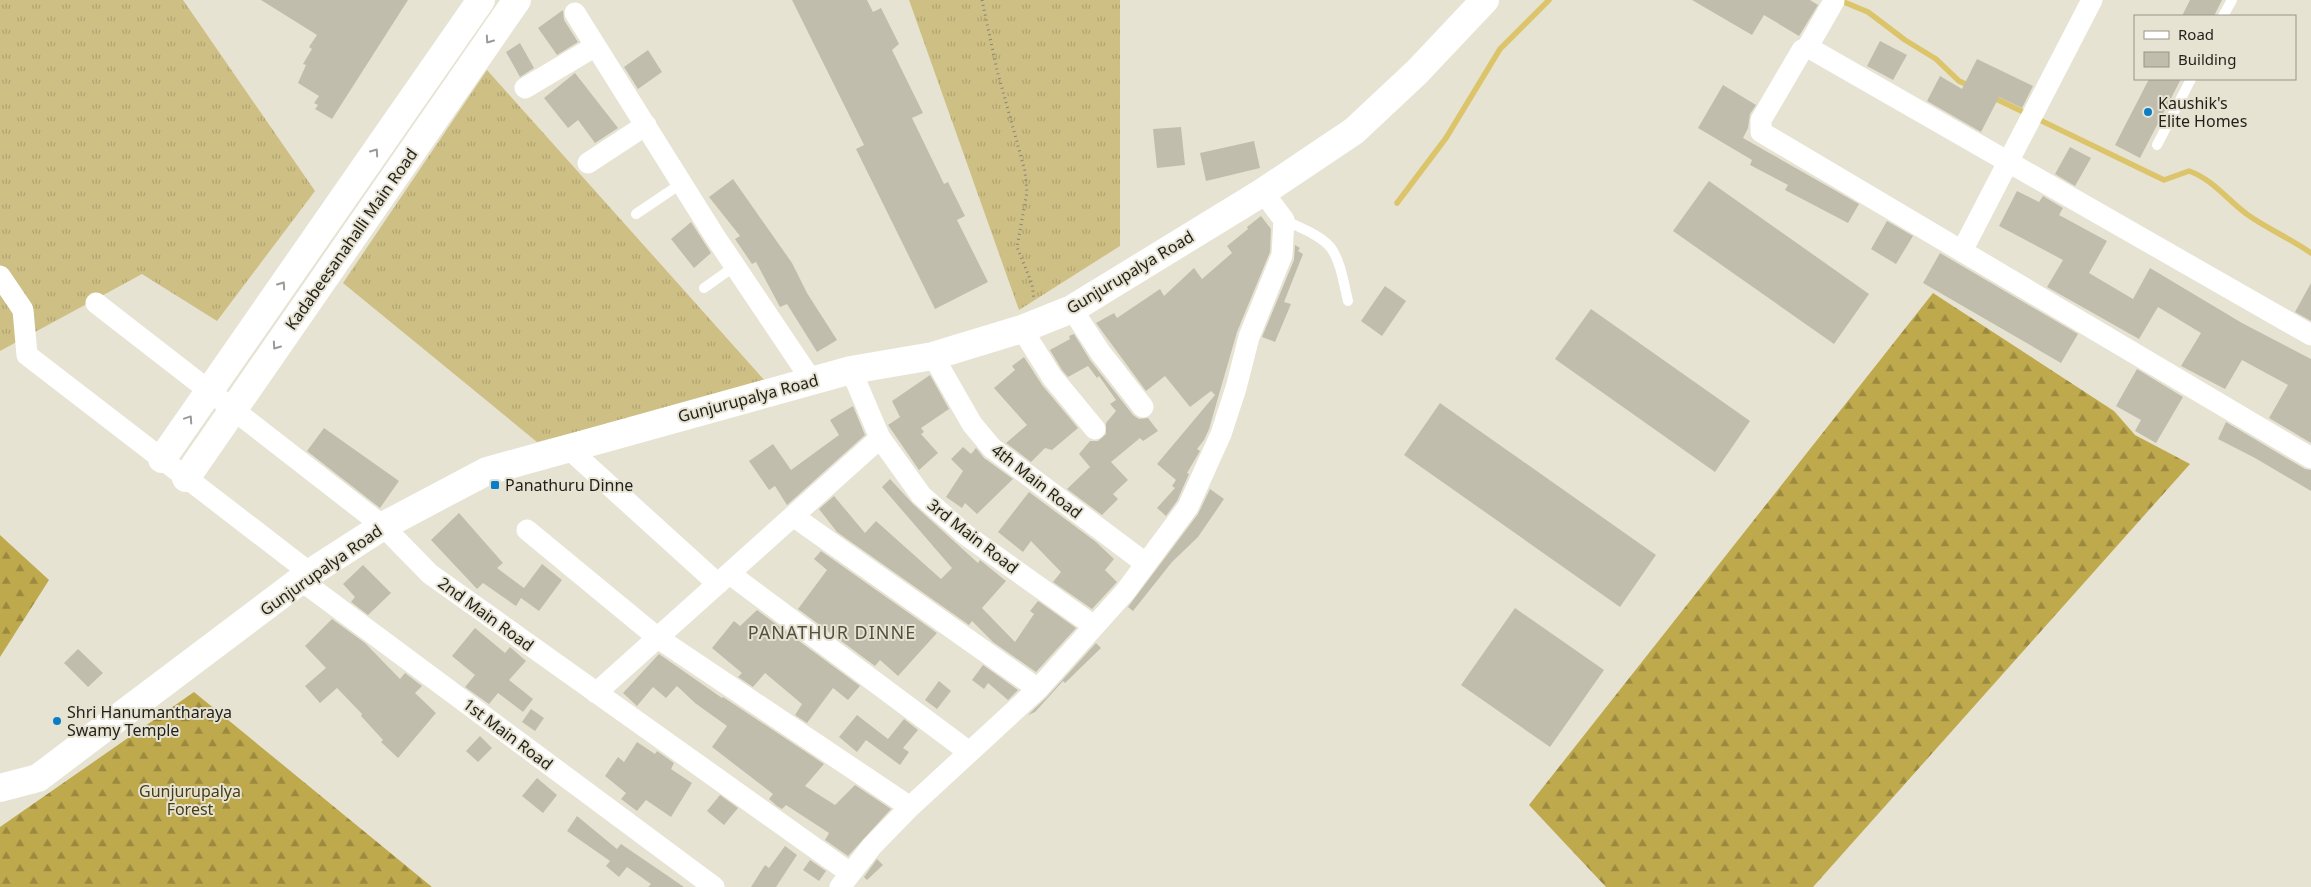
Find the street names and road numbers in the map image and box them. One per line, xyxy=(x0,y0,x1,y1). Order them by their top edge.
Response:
street label: Kadabeesanahalli Main Road xyxy=(280,144,422,334)
street label: Gunjurupalya Road xyxy=(1062,225,1198,319)
street label: Gunjurupalya Road xyxy=(675,369,821,427)
street label: 4th Main Road xyxy=(987,439,1087,523)
street label: 3rd Main Road xyxy=(923,494,1023,578)
street label: Gunjurupalya Road xyxy=(255,520,387,620)
street label: 2nd Main Road xyxy=(434,572,538,656)
street label: 1st Main Road xyxy=(459,693,557,775)

